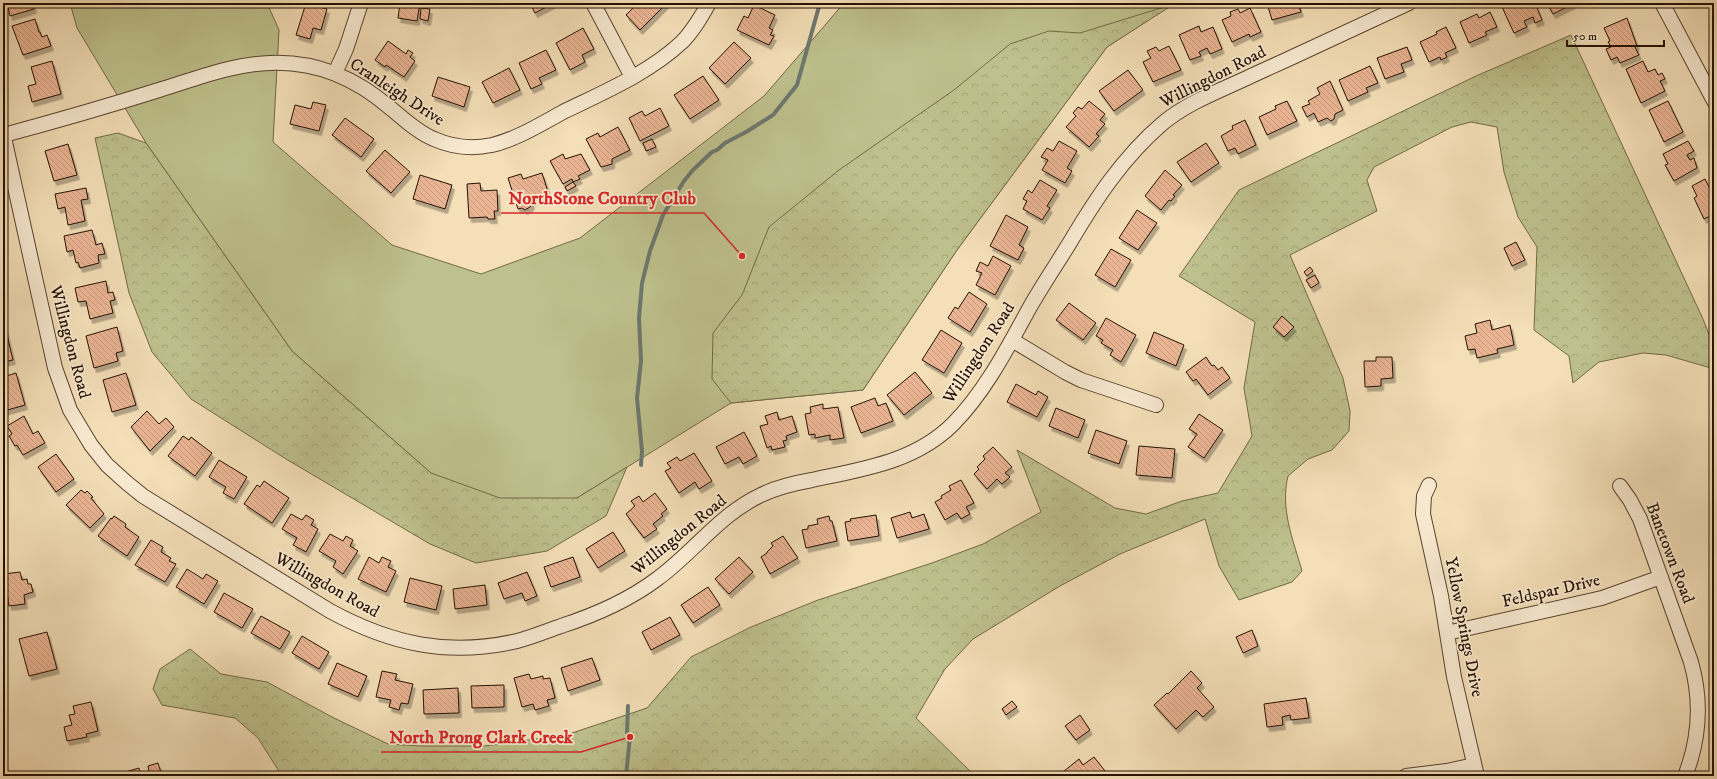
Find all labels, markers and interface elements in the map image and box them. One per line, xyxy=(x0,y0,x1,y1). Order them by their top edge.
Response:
scale bar xyxy=(1567,22,1664,48)
text: 50 m xyxy=(1573,29,1597,44)
street label: Willingdon Road xyxy=(1155,41,1270,114)
street label: Cranleigh Drive xyxy=(345,53,449,131)
callout: NorthStone Country Club xyxy=(501,183,704,213)
text: NorthStone Country Club xyxy=(508,188,696,210)
street label: Willingdon Road xyxy=(44,282,96,401)
street label: Willingdon Road xyxy=(938,298,1020,409)
street label: Willingdon Road xyxy=(626,490,731,581)
street label: Banetown Road xyxy=(1641,500,1699,607)
street label: Willingdon Road xyxy=(270,547,384,623)
street label: Yellow Springs Drive xyxy=(1440,555,1488,699)
street label: Feldspar Drive xyxy=(1500,569,1602,613)
callout: North Prong Clark Creek xyxy=(381,722,581,752)
text: North Prong Clark Creek xyxy=(389,727,574,749)

